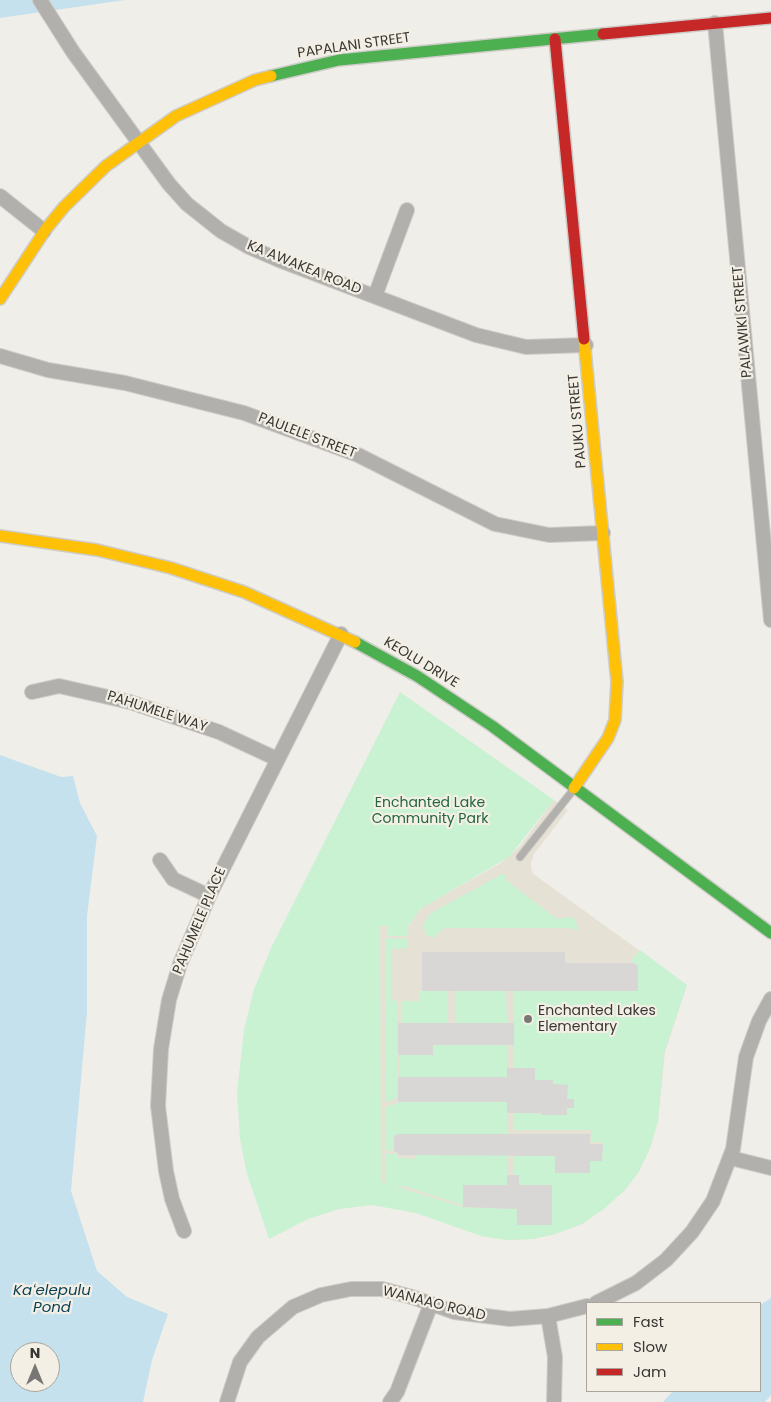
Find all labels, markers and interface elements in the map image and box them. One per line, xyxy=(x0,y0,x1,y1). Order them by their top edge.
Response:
street label: PAPALANI STREET xyxy=(296,30,412,62)
street label: KA AWAKEA ROAD xyxy=(244,237,364,299)
street label: PALAWIKI STREET xyxy=(730,266,756,378)
street label: PAUKU STREET xyxy=(566,373,590,469)
street label: PAULELE STREET xyxy=(256,410,358,462)
street label: KEOLU DRIVE xyxy=(381,634,461,692)
street label: PAHUMELE WAY xyxy=(105,688,209,736)
park label: Enchanted Lake Community Park xyxy=(372,795,488,828)
street label: PAHUMELE PLACE xyxy=(170,865,230,977)
place label: Enchanted Lakes Elementary xyxy=(538,1003,656,1036)
marker: Enchanted Lakes Elementary xyxy=(522,1013,534,1025)
water label: Kaʻelepulu Pond xyxy=(13,1282,91,1317)
street label: WANAAO ROAD xyxy=(381,1283,487,1325)
legend xyxy=(586,1302,761,1392)
text: Fast xyxy=(633,1311,664,1332)
text: Slow xyxy=(633,1336,667,1357)
north arrow xyxy=(10,1342,60,1392)
text: N xyxy=(30,1343,40,1363)
text: Jam xyxy=(633,1361,667,1382)

